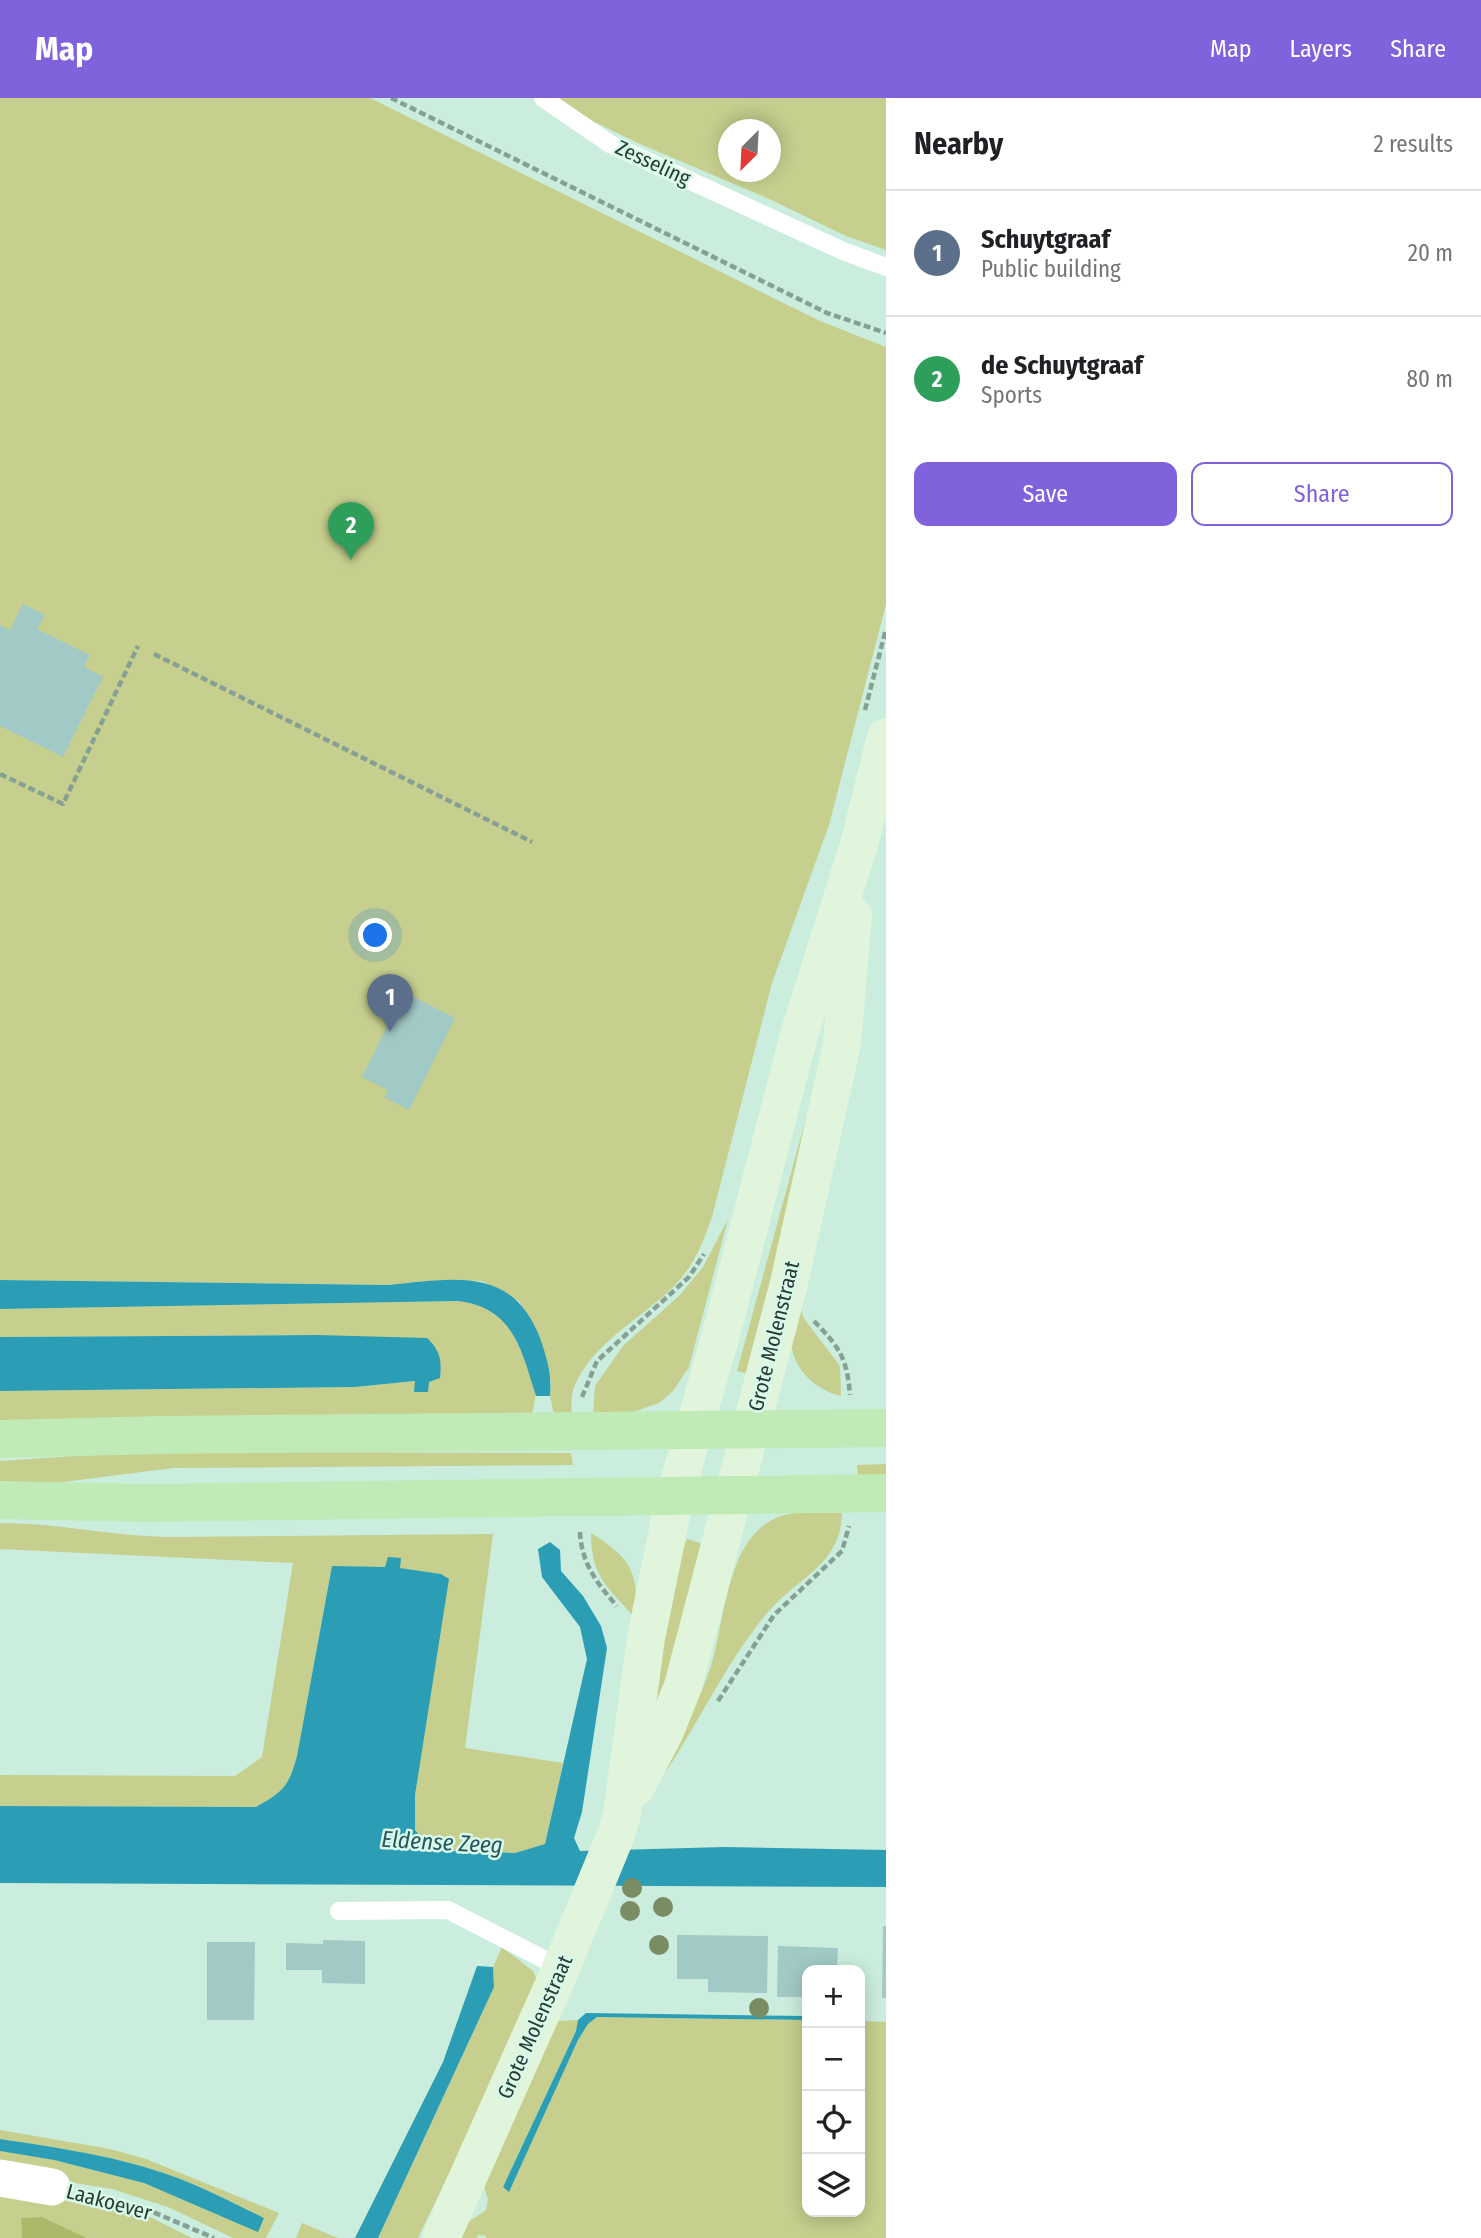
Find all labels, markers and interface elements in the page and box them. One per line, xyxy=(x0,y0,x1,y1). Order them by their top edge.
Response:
text: Map xyxy=(35,29,93,69)
text: Map xyxy=(1210,35,1252,63)
text: Layers xyxy=(1290,35,1352,63)
text: Share xyxy=(1390,35,1446,63)
north arrow xyxy=(718,119,781,182)
text: Nearby xyxy=(914,126,1003,162)
text: 2 results xyxy=(1373,130,1453,158)
street label: Zesseling xyxy=(611,134,695,192)
text: Schuytgraaf xyxy=(981,224,1110,255)
text: 1 xyxy=(932,239,942,267)
text: 20 m xyxy=(1408,239,1453,267)
text: Public building xyxy=(981,255,1121,283)
text: de Schuytgraaf xyxy=(981,350,1143,381)
text: 2 xyxy=(932,365,942,393)
text: 80 m xyxy=(1406,365,1453,393)
text: Sports xyxy=(981,381,1042,409)
button: Save xyxy=(914,462,1177,526)
button: Share xyxy=(1191,462,1453,526)
pin: 2 xyxy=(328,502,374,560)
your location xyxy=(358,918,392,952)
pin: 1 xyxy=(367,974,413,1032)
street label: Grote Molenstraat xyxy=(743,1258,805,1414)
water label: Eldense Zeeg xyxy=(381,1825,503,1859)
street label: Grote Molenstraat xyxy=(492,1951,578,2103)
map controls xyxy=(802,1965,865,2217)
button: + xyxy=(802,1965,865,2028)
button: − xyxy=(802,2028,865,2091)
button: locate xyxy=(802,2091,865,2154)
button: layers xyxy=(802,2154,865,2217)
street label: Laakoever xyxy=(63,2178,155,2226)

